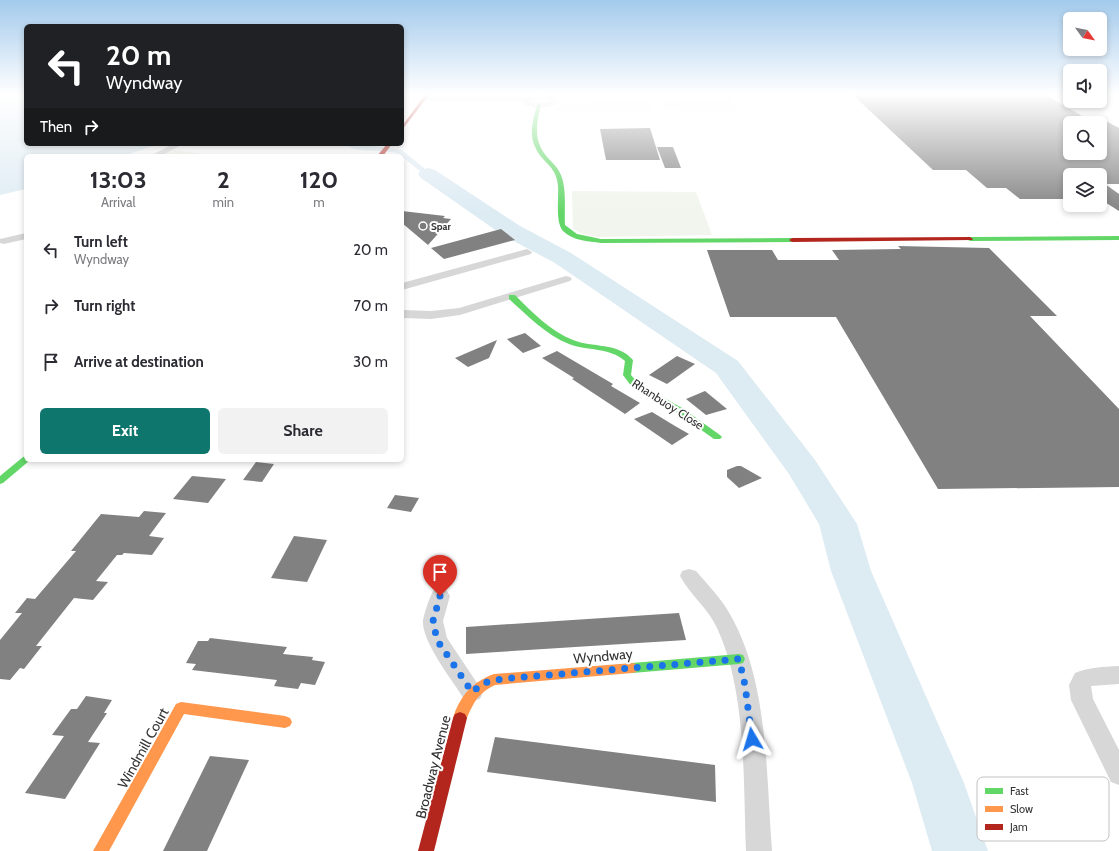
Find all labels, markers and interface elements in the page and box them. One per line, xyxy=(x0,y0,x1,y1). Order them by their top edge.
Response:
north arrow xyxy=(1063,12,1107,56)
map controls xyxy=(1063,12,1107,212)
text: 20 m xyxy=(106,38,171,72)
icon: left xyxy=(40,40,92,92)
button: sound xyxy=(1063,64,1107,108)
text: Wyndway xyxy=(106,72,182,94)
icon: right xyxy=(80,116,102,138)
button: search xyxy=(1063,116,1107,160)
text: Then xyxy=(40,118,72,136)
text: 13:03 xyxy=(90,165,147,194)
text: 2 xyxy=(217,165,230,194)
text: 120 xyxy=(300,165,338,194)
button: layers xyxy=(1063,168,1107,212)
text: Arrival xyxy=(101,194,136,210)
text: min xyxy=(213,194,234,210)
text: m xyxy=(313,194,325,210)
place label: Spar xyxy=(431,220,451,233)
marker: Spar xyxy=(418,221,428,231)
text: Turn left xyxy=(74,233,128,251)
icon: left xyxy=(40,239,62,261)
text: 20 m xyxy=(353,241,388,259)
text: Wyndway xyxy=(74,251,129,267)
icon: right xyxy=(40,295,62,317)
text: Turn right xyxy=(74,297,135,315)
text: 70 m xyxy=(354,297,388,315)
icon: arrive xyxy=(40,351,62,373)
text: Arrive at destination xyxy=(74,353,204,371)
text: 30 m xyxy=(353,353,388,371)
street label: Rhanbuoy Close xyxy=(629,375,707,433)
button: Exit xyxy=(40,408,210,454)
button: Share xyxy=(218,408,388,454)
pin xyxy=(423,555,457,596)
icon: arrive xyxy=(429,561,451,583)
street label: Wyndway xyxy=(573,644,633,668)
street label: Windmill Court xyxy=(113,704,173,791)
street label: Broadway Avenue xyxy=(411,713,455,821)
position arrow xyxy=(731,718,773,760)
legend xyxy=(977,777,1109,841)
text: Fast xyxy=(1010,784,1029,798)
text: Slow xyxy=(1010,802,1033,816)
text: Jam xyxy=(1009,820,1028,834)

